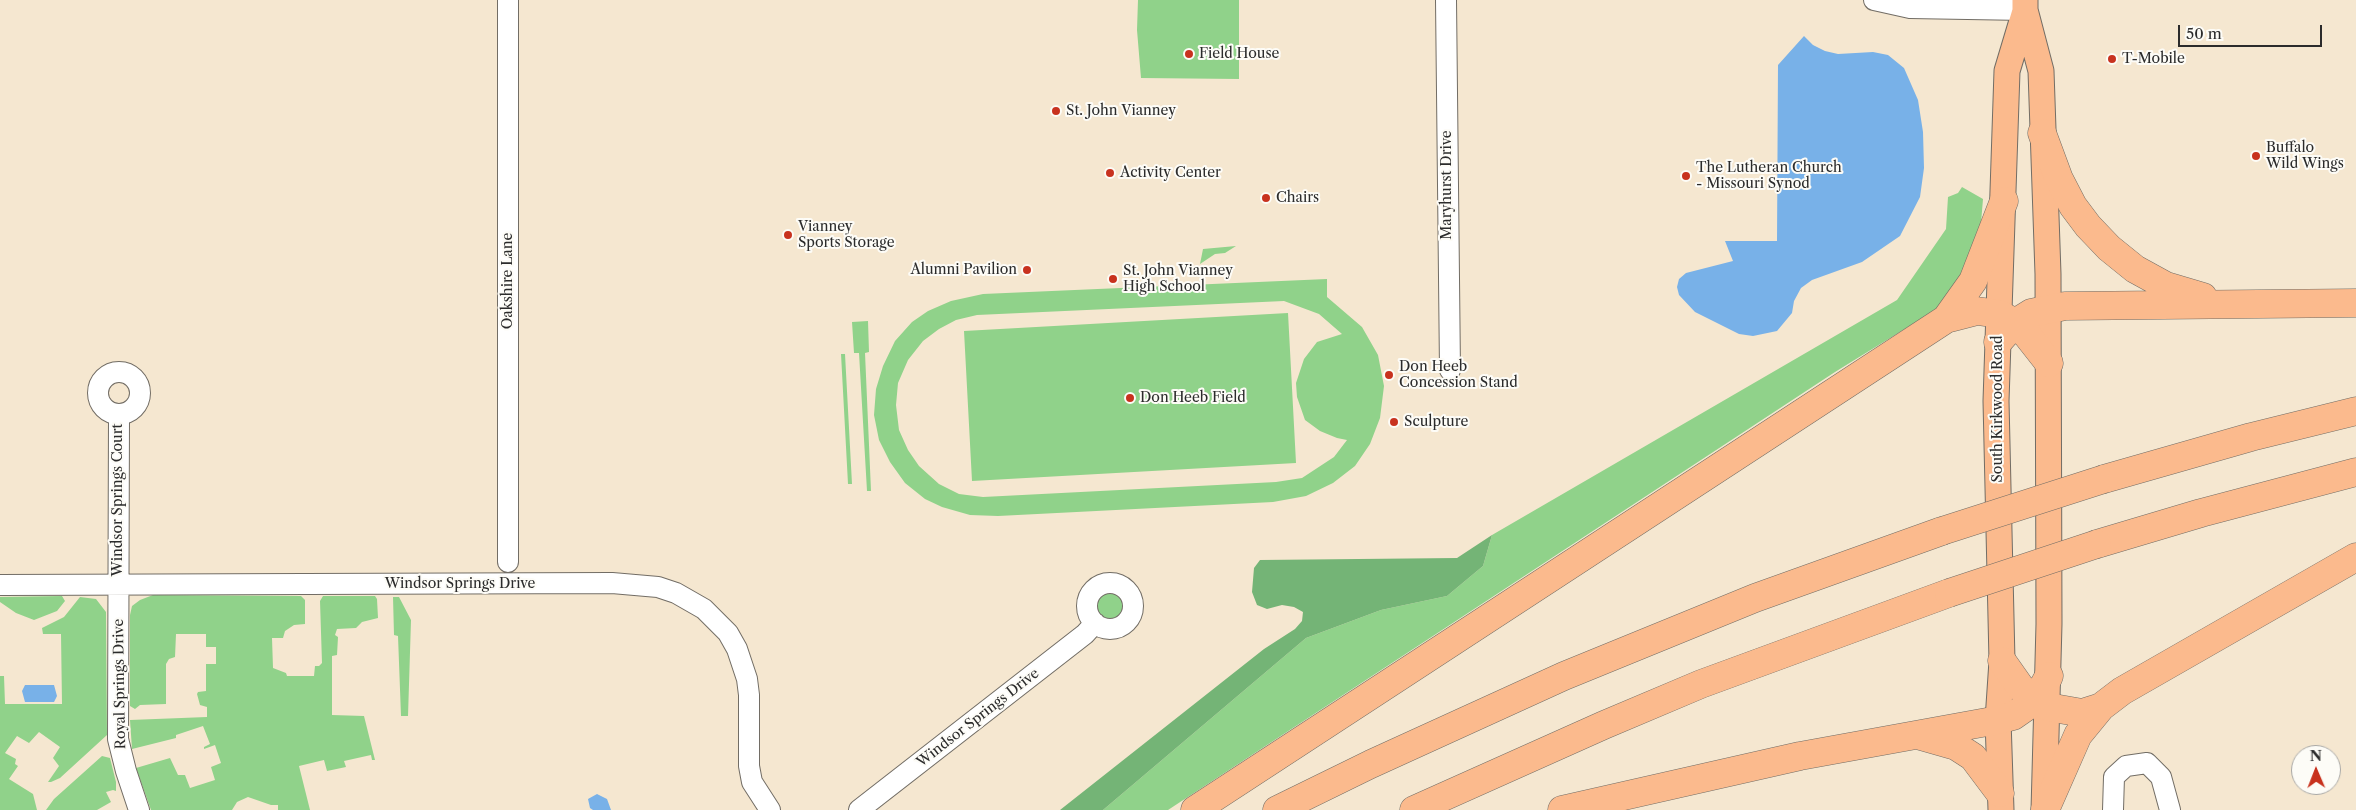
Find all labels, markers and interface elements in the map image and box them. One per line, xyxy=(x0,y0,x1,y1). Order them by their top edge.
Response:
scale bar xyxy=(2181,15,2325,47)
text: 50 m xyxy=(2186,24,2222,43)
place label: Field House xyxy=(1199,46,1279,62)
marker: Field House xyxy=(1183,48,1195,60)
place label: T-Mobile xyxy=(2122,51,2185,67)
marker: T-Mobile xyxy=(2106,53,2118,65)
place label: St. John Vianney xyxy=(1066,103,1176,119)
marker: St. John Vianney xyxy=(1050,105,1062,117)
street label: Maryhurst Drive xyxy=(1439,130,1455,240)
place label: Buffalo Wild Wings xyxy=(2266,140,2344,172)
marker: Buffalo Wild Wings xyxy=(2250,150,2262,162)
place label: The Lutheran Church - Missouri Synod xyxy=(1696,160,1842,192)
place label: Activity Center xyxy=(1120,165,1221,181)
marker: Activity Center xyxy=(1104,167,1116,179)
marker: The Lutheran Church - Missouri Synod xyxy=(1680,170,1692,182)
place label: Chairs xyxy=(1276,190,1319,206)
marker: Chairs xyxy=(1260,192,1272,204)
place label: Vianney Sports Storage xyxy=(798,219,895,252)
marker: Vianney Sports Storage xyxy=(782,229,794,241)
street label: Oakshire Lane xyxy=(500,233,516,329)
place label: Alumni Pavilion xyxy=(910,262,1017,278)
place label: St. John Vianney High School xyxy=(1123,263,1233,296)
marker: Alumni Pavilion xyxy=(1021,264,1033,276)
marker: St. John Vianney High School xyxy=(1107,273,1119,285)
street label: South Kirkwood Road xyxy=(1990,335,2006,483)
place label: Don Heeb Concession Stand xyxy=(1399,359,1518,392)
marker: Don Heeb Concession Stand xyxy=(1383,369,1395,381)
place label: Don Heeb Field xyxy=(1140,390,1246,406)
marker: Don Heeb Field xyxy=(1124,392,1136,404)
place label: Sculpture xyxy=(1404,414,1468,430)
marker: Sculpture xyxy=(1388,416,1400,428)
street label: Windsor Springs Court xyxy=(110,423,126,577)
street label: Windsor Springs Drive xyxy=(385,576,535,592)
street label: Royal Springs Drive xyxy=(110,619,130,749)
street label: Windsor Springs Drive xyxy=(913,665,1043,771)
north arrow xyxy=(2291,745,2341,795)
text: N xyxy=(2310,747,2322,765)

